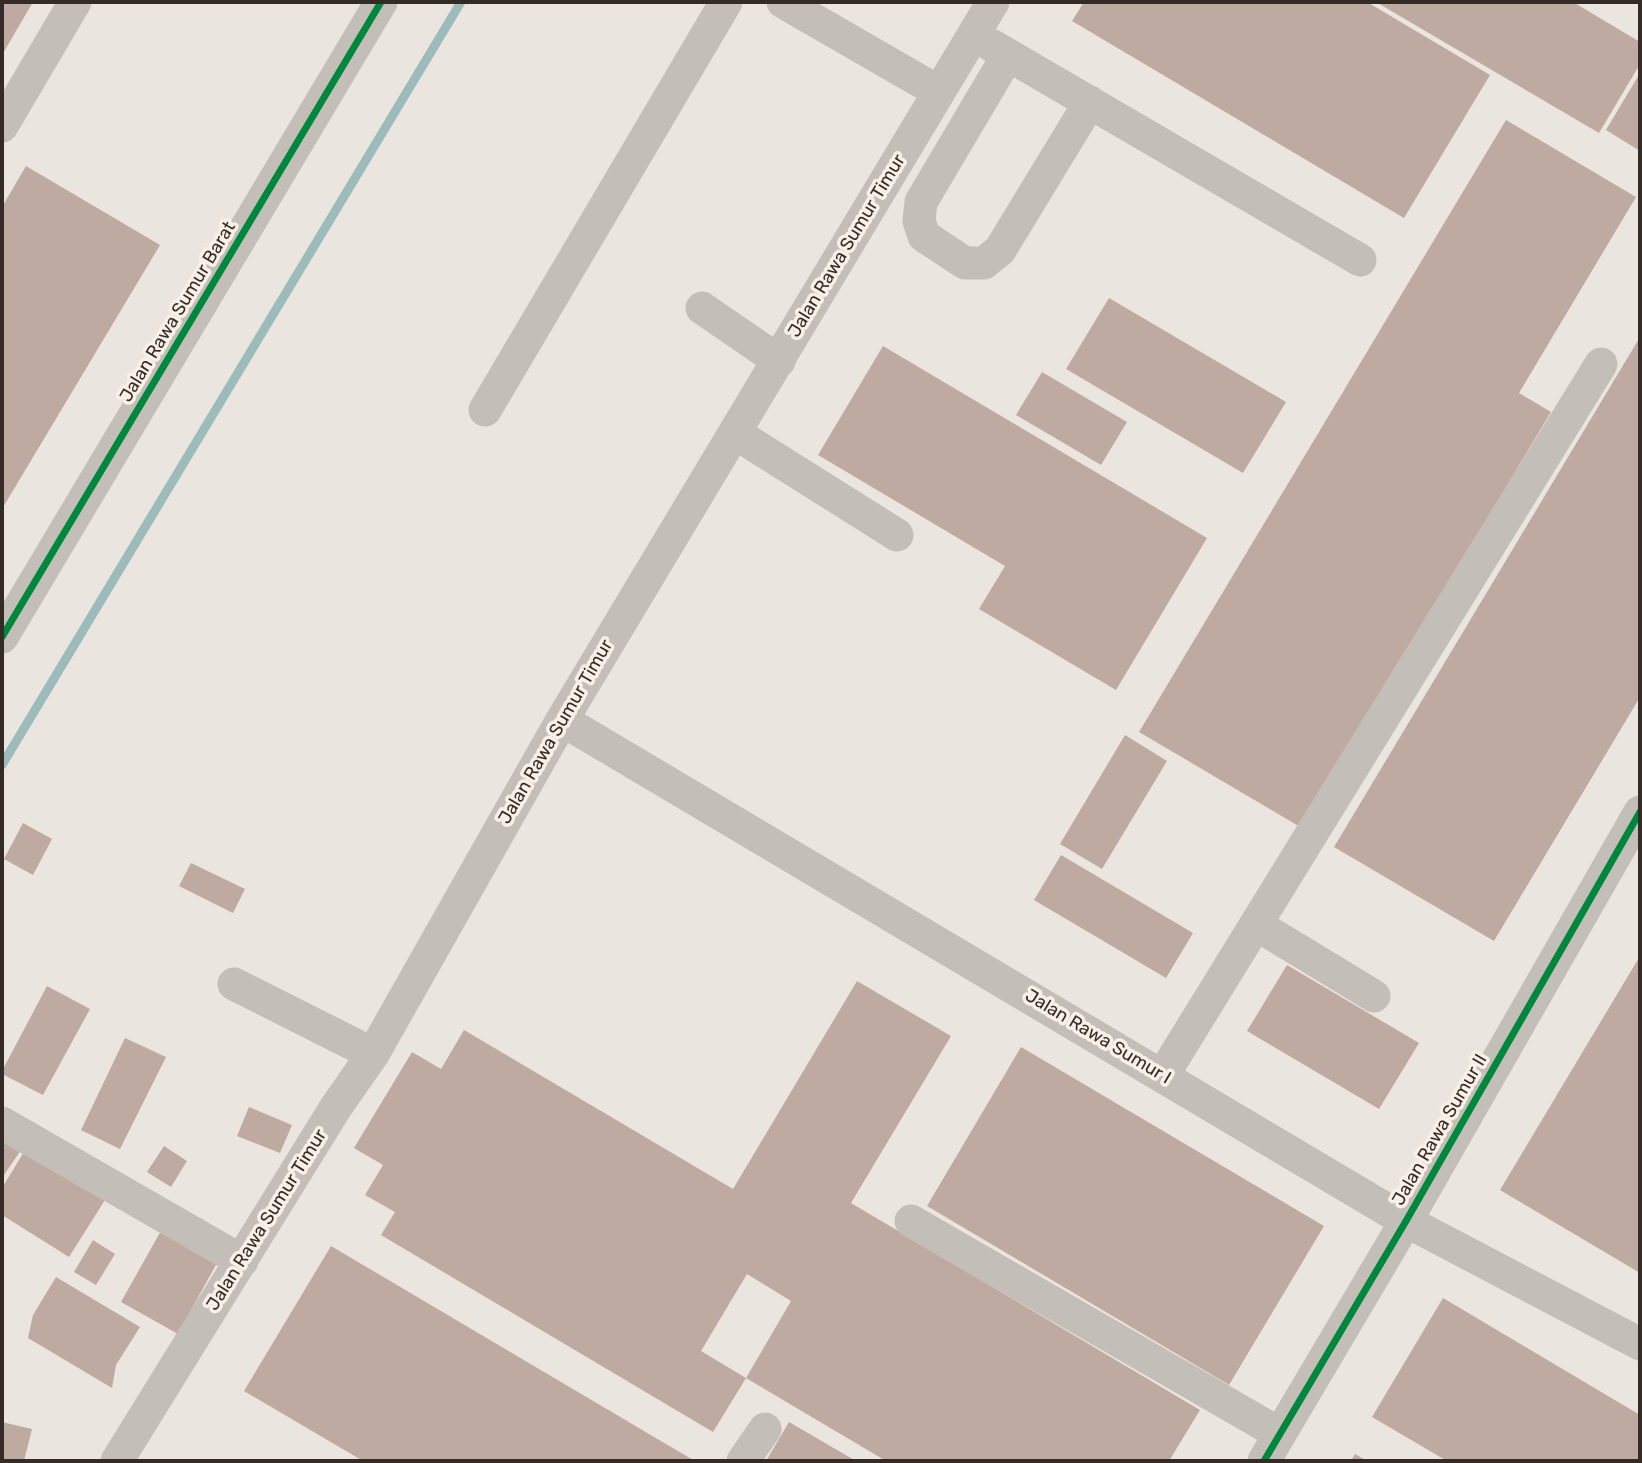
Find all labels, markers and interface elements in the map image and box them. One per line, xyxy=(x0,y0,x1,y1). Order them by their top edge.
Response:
street label: Jalan Rawa Sumur Timur xyxy=(784,151,910,341)
street label: Jalan Rawa Sumur Barat xyxy=(115,218,241,406)
street label: Jalan Rawa Sumur Timur xyxy=(494,636,618,828)
street label: Jalan Rawa Sumur I xyxy=(1021,985,1175,1089)
street label: Jalan Rawa Sumur II xyxy=(1388,1051,1492,1209)
street label: Jalan Rawa Sumur Timur xyxy=(202,1125,332,1315)

